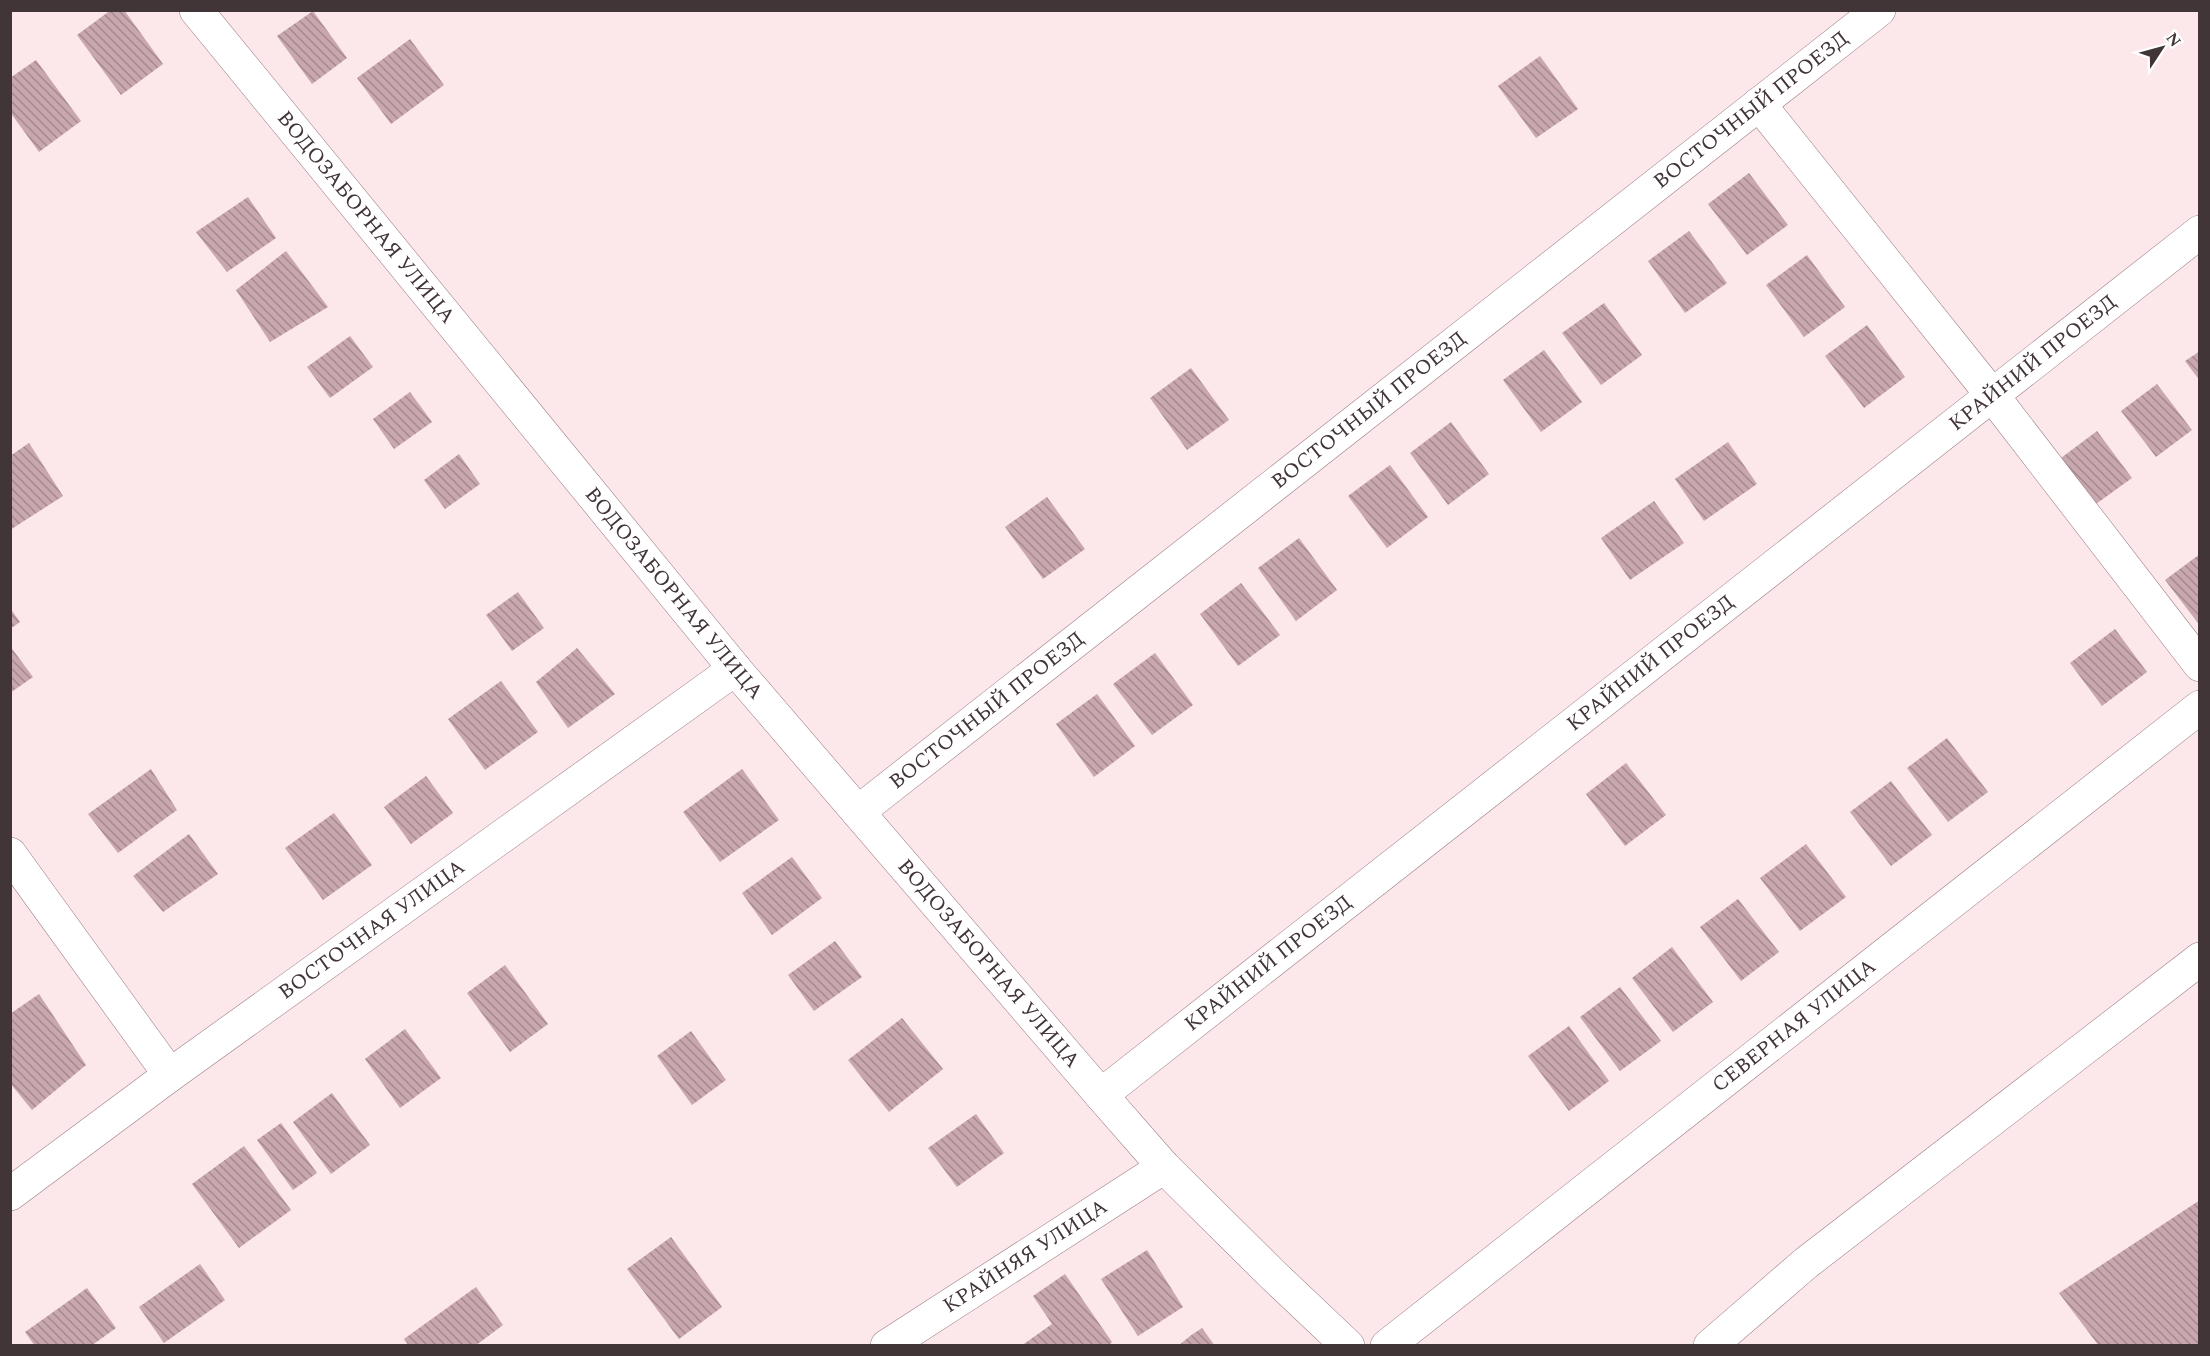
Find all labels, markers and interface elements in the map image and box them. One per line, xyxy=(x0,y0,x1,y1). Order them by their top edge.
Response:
north arrow xyxy=(2132,18,2192,78)
street label: ВОСТОЧНЫЙ ПРОЕЗД xyxy=(1647,23,1856,197)
text: N xyxy=(2160,27,2187,52)
street label: ВОДОЗАБОРНАЯ УЛИЦА xyxy=(269,104,463,331)
street label: КРАЙНИЙ ПРОЕЗД xyxy=(1942,287,2124,439)
street label: ВОСТОЧНЫЙ ПРОЕЗД xyxy=(1265,324,1474,497)
street label: ВОДОЗАБОРНАЯ УЛИЦА xyxy=(576,480,771,707)
street label: КРАЙНИЙ ПРОЕЗД xyxy=(1560,587,1742,740)
street label: ВОСТОЧНЫЙ ПРОЕЗД xyxy=(882,624,1092,798)
street label: ВОСТОЧНАЯ УЛИЦА xyxy=(272,852,472,1008)
street label: ВОДОЗАБОРНАЯ УЛИЦА xyxy=(889,852,1088,1076)
street label: КРАЙНИЙ ПРОЕЗД xyxy=(1178,887,1359,1040)
street label: СЕВЕРНАЯ УЛИЦА xyxy=(1705,951,1883,1101)
street label: КРАЙНЯЯ УЛИЦА xyxy=(937,1191,1114,1322)

